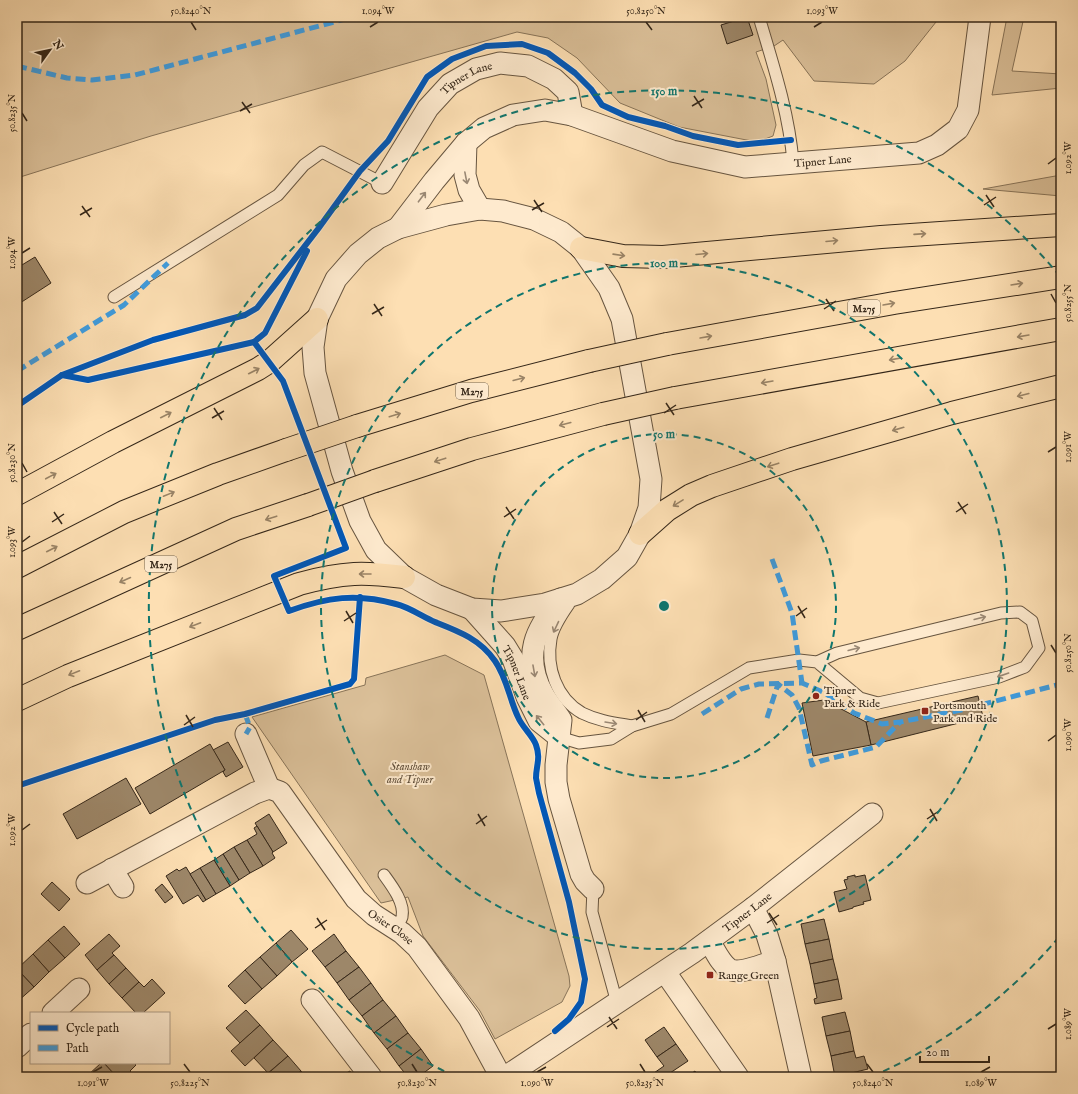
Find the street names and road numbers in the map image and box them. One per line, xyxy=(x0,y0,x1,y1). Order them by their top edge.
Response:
street label: Tipner Lane xyxy=(438,59,494,98)
street label: Tipner Lane xyxy=(794,152,852,171)
road number: M275 xyxy=(848,300,880,316)
road number: M275 xyxy=(456,383,488,399)
road number: M275 xyxy=(145,556,177,572)
street label: Tipner Lane xyxy=(498,643,534,703)
street label: Tipner Lane xyxy=(720,890,775,936)
street label: Osier Close xyxy=(364,907,416,948)

